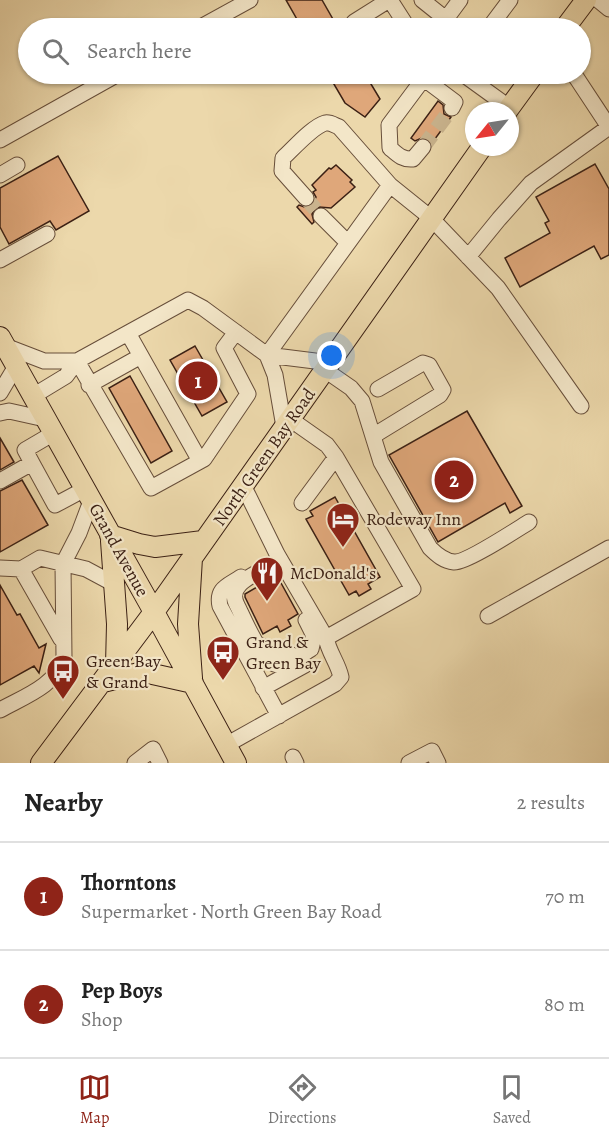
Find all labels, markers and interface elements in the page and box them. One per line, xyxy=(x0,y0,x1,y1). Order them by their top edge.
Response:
search box xyxy=(18,18,591,84)
icon: search xyxy=(39,35,72,68)
text: Search here xyxy=(87,36,192,66)
north arrow xyxy=(465,102,519,156)
your location xyxy=(317,341,346,370)
pin: 1 xyxy=(178,358,218,404)
street label: North Green Bay Road xyxy=(207,383,321,531)
pin: 2 xyxy=(434,458,474,502)
street label: Grand Avenue xyxy=(83,499,155,601)
hotel icon: Rodeway Inn xyxy=(325,501,361,548)
place label: Rodeway Inn xyxy=(366,507,461,531)
restaurant icon: McDonald's xyxy=(249,555,285,602)
place label: McDonald's xyxy=(290,561,376,585)
place label: Grand & Green Bay xyxy=(246,630,322,675)
bus stop icon: Grand & Green Bay xyxy=(205,634,241,681)
place label: Green Bay & Grand xyxy=(86,649,162,694)
bus stop icon: Green Bay & Grand xyxy=(45,653,81,700)
text: Nearby xyxy=(24,785,103,820)
text: 2 results xyxy=(517,789,585,816)
text: Thorntons xyxy=(81,868,176,898)
text: 1 xyxy=(40,883,47,910)
text: 70 m xyxy=(545,883,585,910)
text: Supermarket · North Green Bay Road xyxy=(81,898,382,925)
text: Pep Boys xyxy=(81,976,163,1006)
text: 2 xyxy=(39,991,48,1018)
text: 80 m xyxy=(544,991,585,1018)
text: Shop xyxy=(81,1006,123,1033)
tab: Map xyxy=(78,1071,111,1129)
tab: Directions xyxy=(268,1071,336,1129)
tab: Saved xyxy=(493,1071,531,1129)

